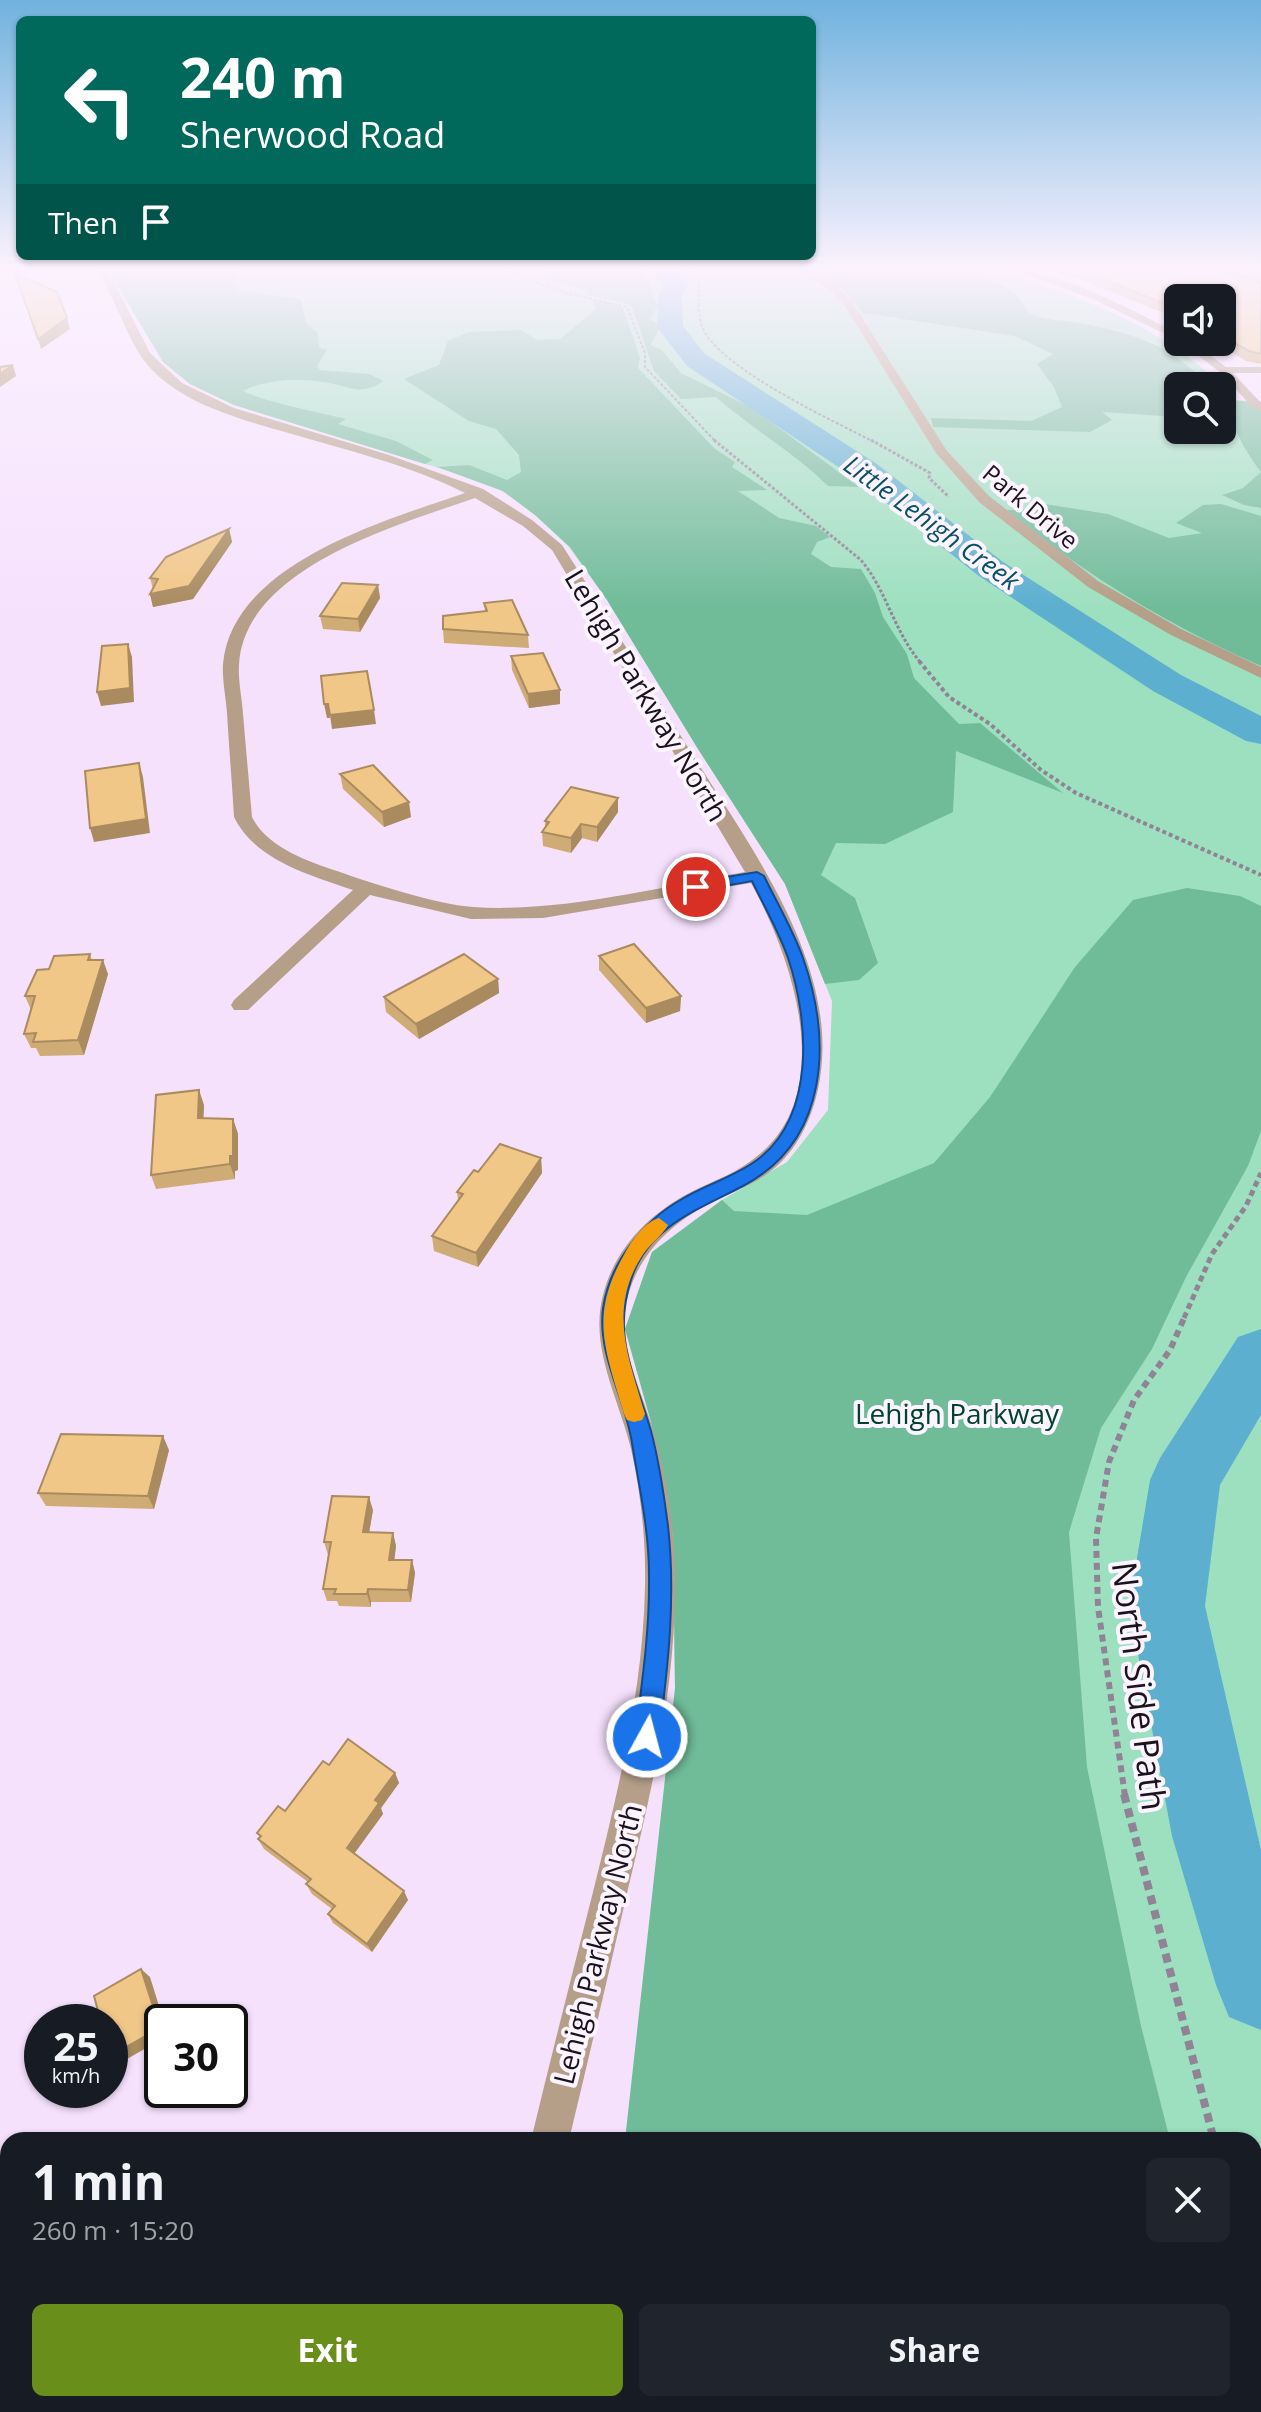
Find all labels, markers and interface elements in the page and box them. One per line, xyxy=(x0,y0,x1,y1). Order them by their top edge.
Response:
text: 240 m xyxy=(180,38,346,114)
icon: left xyxy=(48,48,152,152)
text: Sherwood Road xyxy=(180,110,445,159)
icon: arrive xyxy=(134,200,178,244)
text: Then xyxy=(48,202,118,243)
map controls xyxy=(1164,284,1236,444)
button: sound xyxy=(1164,284,1236,356)
button: search xyxy=(1164,372,1236,444)
water label: Little Lehigh Creek xyxy=(837,446,1028,599)
street label: Park Drive xyxy=(976,456,1086,556)
street label: Lehigh Parkway North xyxy=(557,562,737,828)
pin xyxy=(662,853,730,921)
icon: arrive xyxy=(674,865,718,909)
park label: Lehigh Parkway xyxy=(855,1394,1060,1432)
street label: North Side Path xyxy=(1102,1559,1178,1813)
position arrow xyxy=(605,1695,689,1779)
street label: Lehigh Parkway North xyxy=(544,1800,650,2088)
speed limit sign: 30 xyxy=(144,2004,248,2108)
text: 25 xyxy=(53,2018,99,2073)
text: km/h xyxy=(52,2062,100,2089)
text: 1 min xyxy=(32,2149,165,2214)
button: close xyxy=(1146,2158,1230,2242)
text: 260 m · 15:20 xyxy=(32,2212,194,2248)
button: Exit xyxy=(32,2304,623,2396)
button: Share xyxy=(639,2304,1230,2396)

